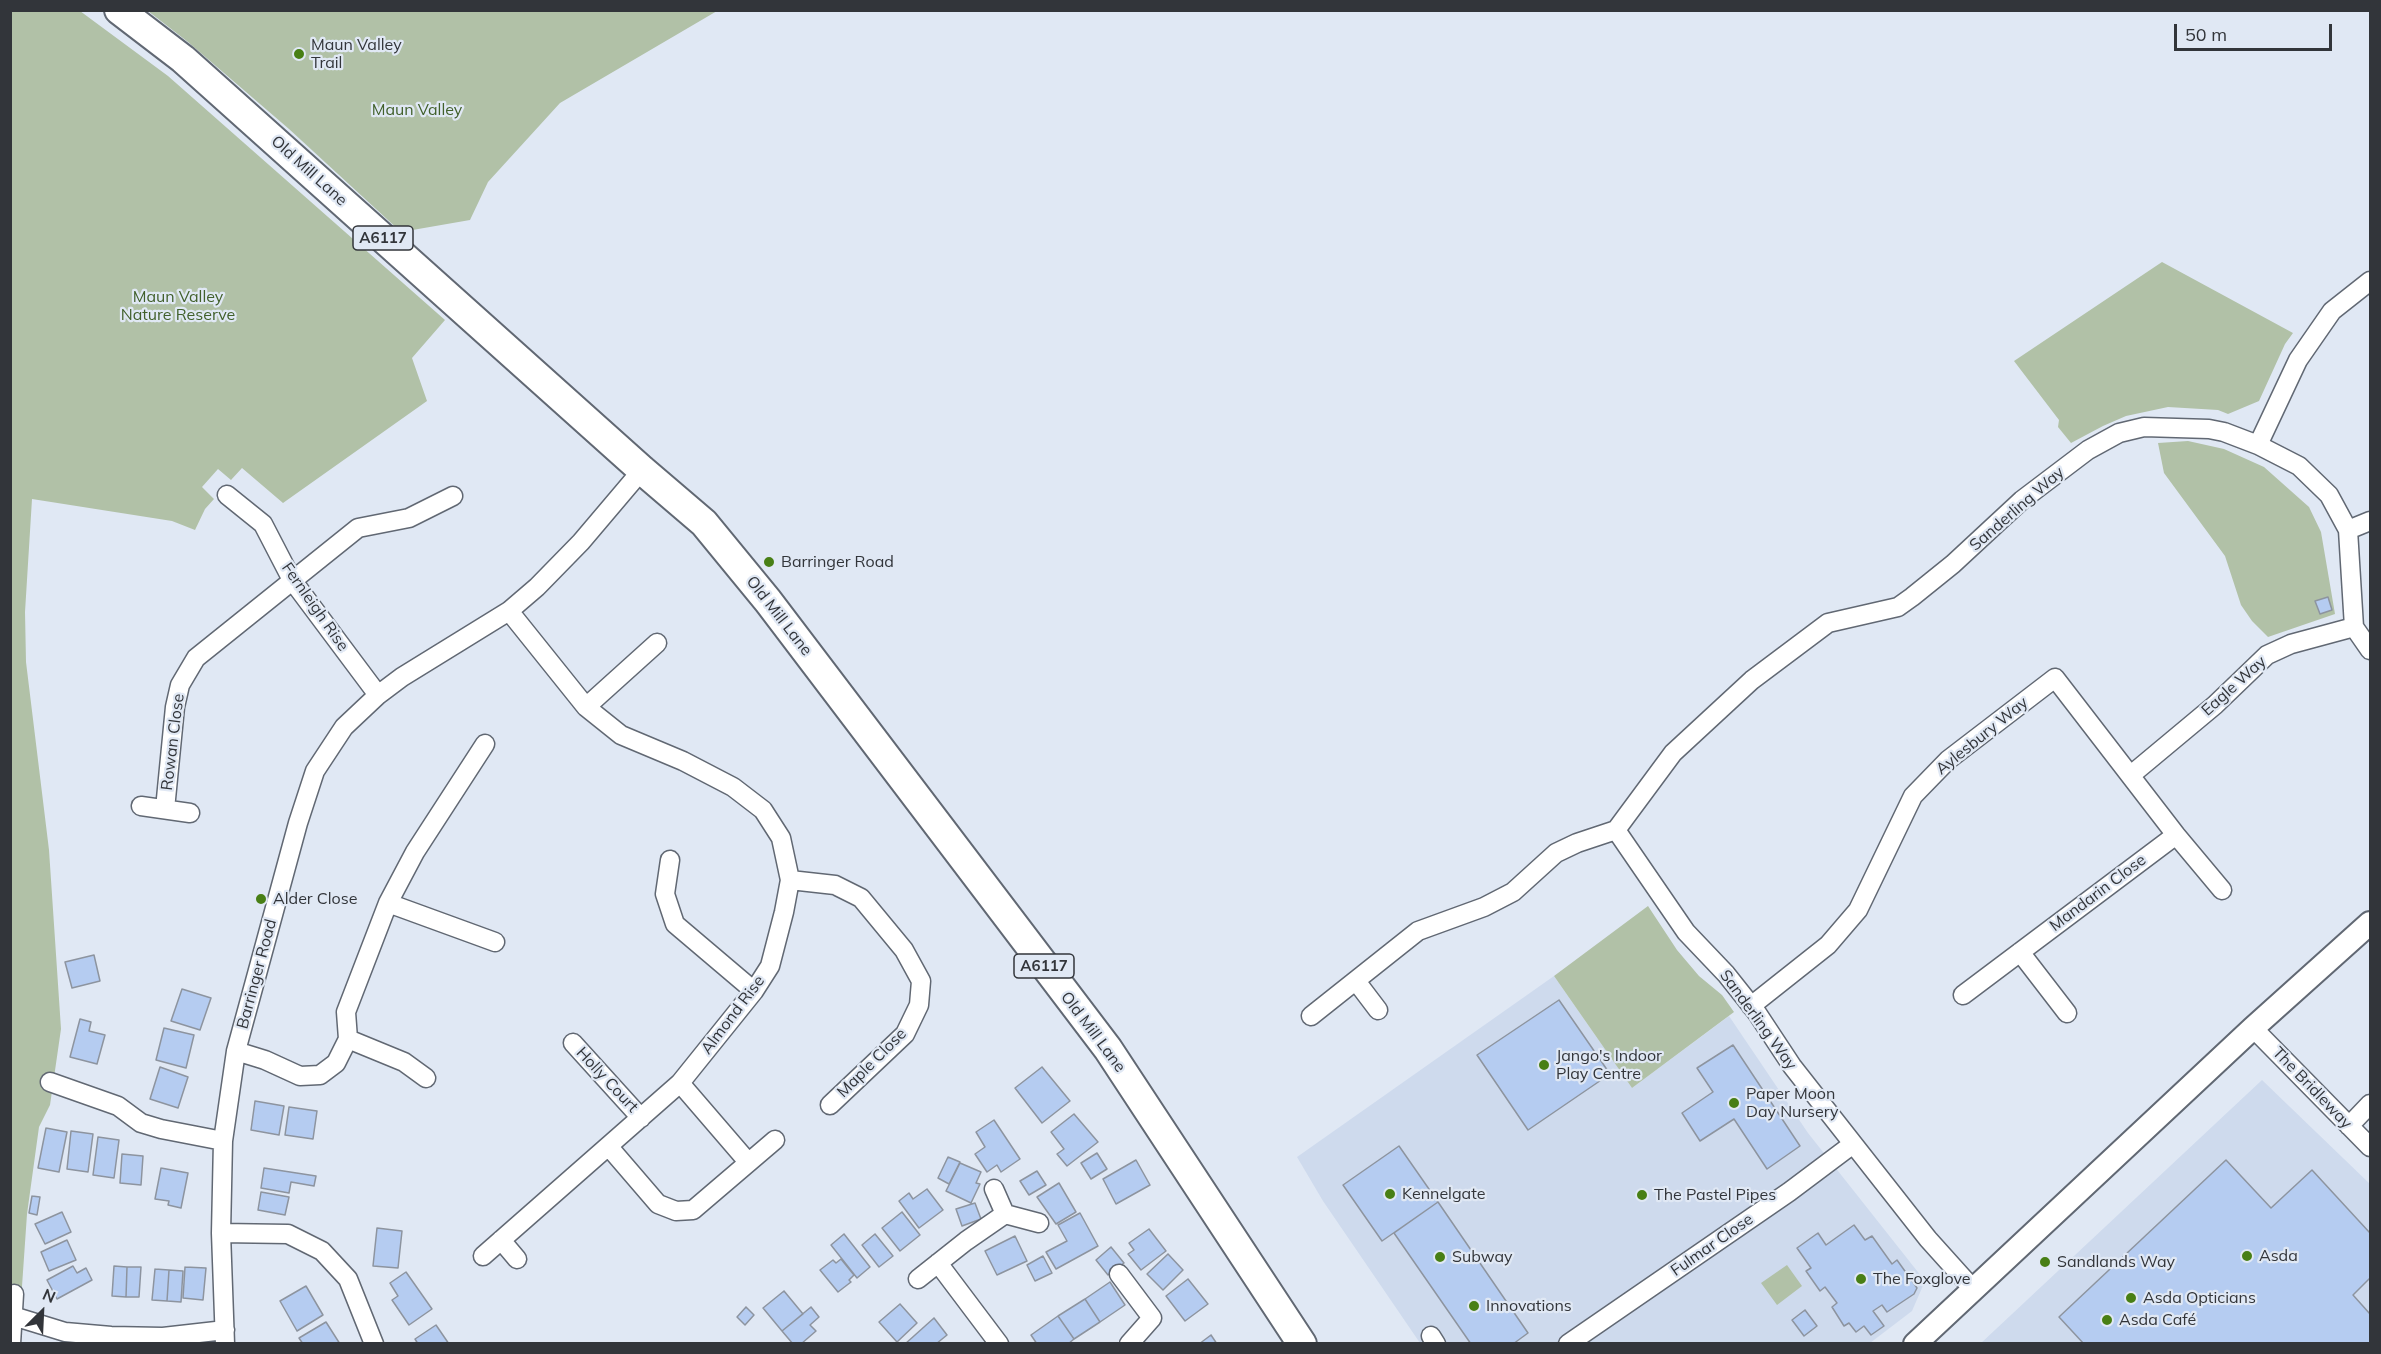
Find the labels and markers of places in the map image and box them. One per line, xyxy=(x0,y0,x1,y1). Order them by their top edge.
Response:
place label: Maun Valley Trail xyxy=(311,35,402,73)
marker: Maun Valley Trail xyxy=(292,47,306,61)
place label: Barringer Road xyxy=(781,552,894,572)
marker: Barringer Road xyxy=(762,555,776,569)
place label: Alder Close xyxy=(273,889,357,909)
marker: Alder Close xyxy=(254,892,268,906)
place label: Jango's Indoor Play Centre xyxy=(1556,1046,1662,1084)
marker: Jango's Indoor Play Centre xyxy=(1537,1058,1551,1072)
place label: Paper Moon Day Nursery xyxy=(1746,1084,1838,1122)
marker: Paper Moon Day Nursery xyxy=(1727,1096,1741,1110)
place label: Kennelgate xyxy=(1402,1184,1485,1204)
place label: The Pastel Pipes xyxy=(1654,1185,1776,1205)
marker: Kennelgate xyxy=(1383,1187,1397,1201)
marker: The Pastel Pipes xyxy=(1635,1188,1649,1202)
place label: Asda xyxy=(2259,1246,2298,1266)
place label: Subway xyxy=(1452,1247,1512,1267)
marker: Asda xyxy=(2240,1249,2254,1263)
marker: Subway xyxy=(1433,1250,1447,1264)
place label: Sandlands Way xyxy=(2057,1252,2175,1272)
marker: Sandlands Way xyxy=(2038,1255,2052,1269)
place label: The Foxglove xyxy=(1873,1269,1970,1289)
marker: The Foxglove xyxy=(1854,1272,1868,1286)
place label: Asda Opticians xyxy=(2143,1288,2256,1308)
marker: Asda Opticians xyxy=(2124,1291,2138,1305)
place label: Innovations xyxy=(1486,1296,1572,1316)
marker: Innovations xyxy=(1467,1299,1481,1313)
place label: Asda Café xyxy=(2119,1310,2196,1330)
marker: Asda Café xyxy=(2100,1313,2114,1327)

